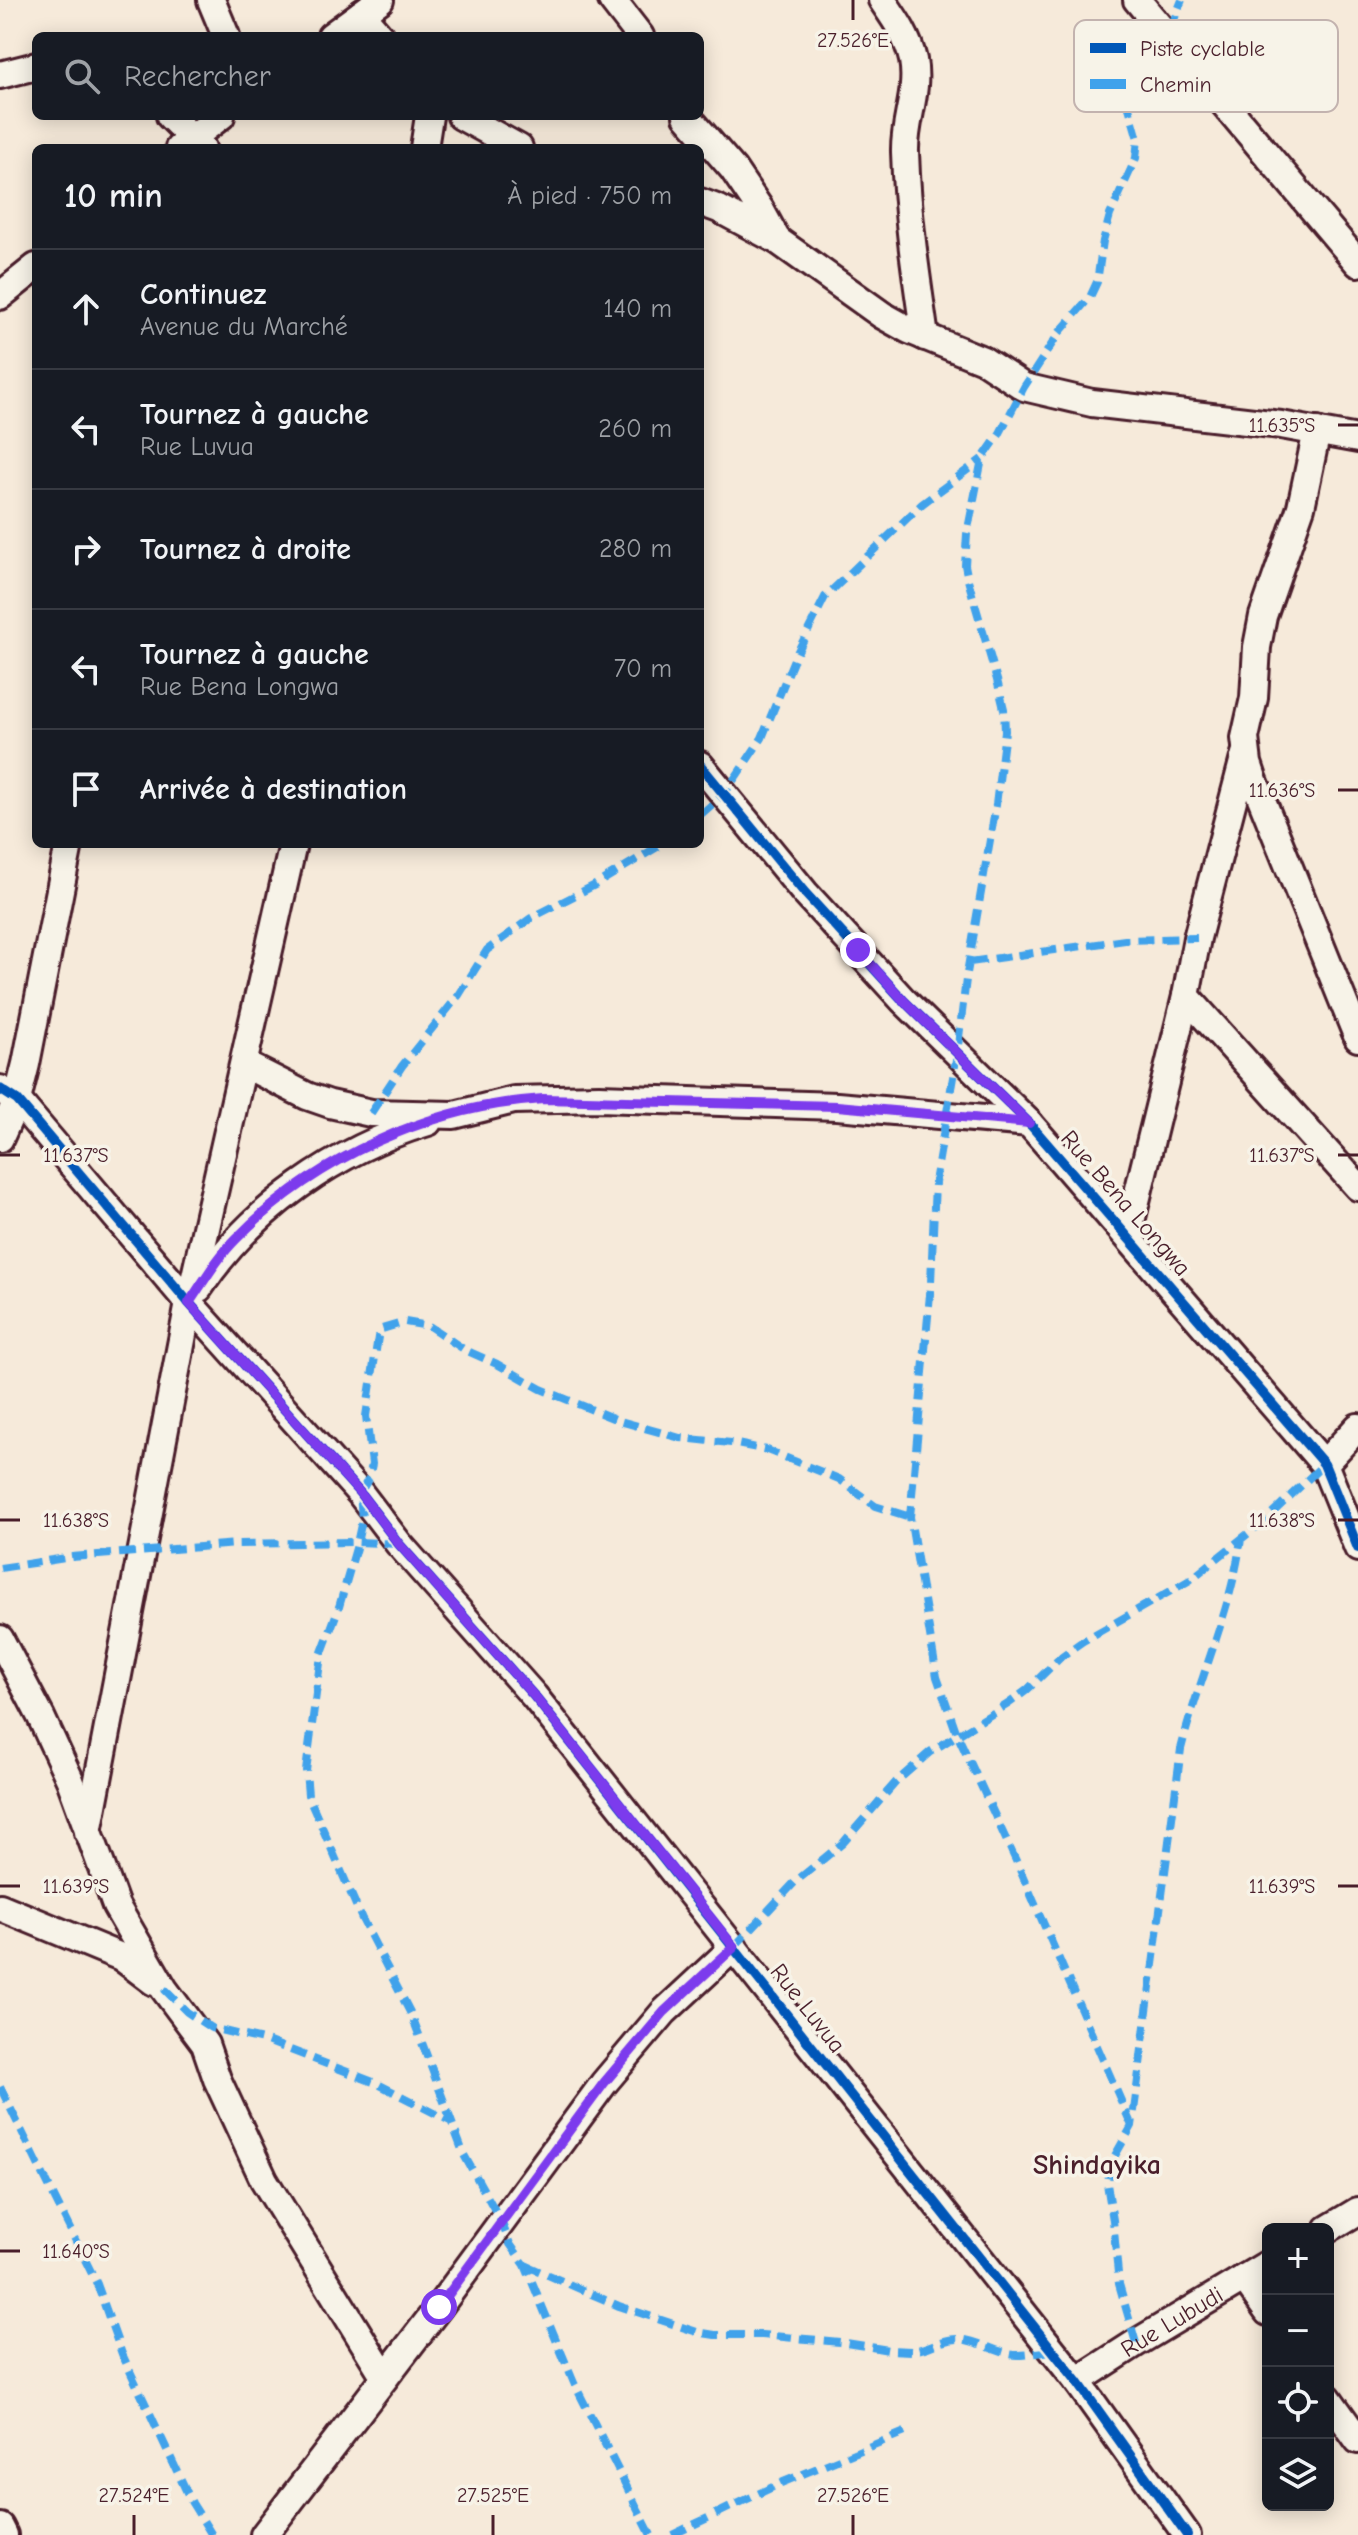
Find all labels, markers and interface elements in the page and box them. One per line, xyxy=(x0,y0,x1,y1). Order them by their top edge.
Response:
legend xyxy=(1074,20,1338,112)
text: 27.526°E xyxy=(817,29,889,52)
search box xyxy=(32,32,704,120)
text: Piste cyclable xyxy=(1140,36,1265,62)
icon: search xyxy=(60,54,104,98)
text: Rechercher xyxy=(124,59,271,94)
text: Chemin xyxy=(1140,72,1212,98)
text: 10 min xyxy=(64,176,163,216)
text: À pied · 750 m xyxy=(507,181,672,211)
text: Continuez xyxy=(140,277,266,312)
icon: ahead xyxy=(64,287,108,331)
text: 140 m xyxy=(603,294,672,324)
text: Avenue du Marché xyxy=(140,312,348,342)
text: Tournez à gauche xyxy=(140,397,369,432)
icon: left xyxy=(64,407,108,451)
text: 260 m xyxy=(598,414,672,444)
text: 11.635°S xyxy=(1249,414,1315,437)
text: Rue Luvua xyxy=(140,432,254,462)
icon: right xyxy=(64,527,108,571)
text: Tournez à droite xyxy=(140,532,351,567)
text: 280 m xyxy=(599,534,672,564)
text: Tournez à gauche xyxy=(140,637,369,672)
icon: left xyxy=(64,647,108,691)
text: 70 m xyxy=(614,654,672,684)
text: Rue Bena Longwa xyxy=(140,672,339,702)
icon: arrive xyxy=(64,767,108,811)
text: Arrivée à destination xyxy=(140,772,407,807)
text: 11.636°S xyxy=(1249,779,1315,802)
route end xyxy=(840,932,876,968)
street label: Rue Bena Longwa xyxy=(1055,1124,1197,1282)
text: 11.637°S xyxy=(43,1144,109,1167)
text: 11.637°S xyxy=(1249,1144,1315,1167)
text: 11.638°S xyxy=(43,1509,109,1532)
text: 11.638°S xyxy=(1249,1509,1315,1532)
text: 11.639°S xyxy=(43,1875,109,1898)
text: 11.639°S xyxy=(1249,1875,1315,1898)
street label: Rue Luvua xyxy=(765,1958,851,2058)
district label: Shindayika xyxy=(1033,2149,1161,2181)
map controls xyxy=(1262,2223,1334,2511)
button: + xyxy=(1262,2223,1334,2295)
text: 11.640°S xyxy=(42,2240,110,2263)
street label: Rue Lubudi xyxy=(1116,2280,1228,2363)
route start xyxy=(421,2289,457,2325)
button: − xyxy=(1262,2295,1334,2367)
button: locate xyxy=(1262,2367,1334,2439)
button: layers xyxy=(1262,2439,1334,2511)
text: 27.524°E xyxy=(99,2484,169,2507)
text: 27.525°E xyxy=(457,2484,529,2507)
text: 27.526°E xyxy=(817,2484,889,2507)

